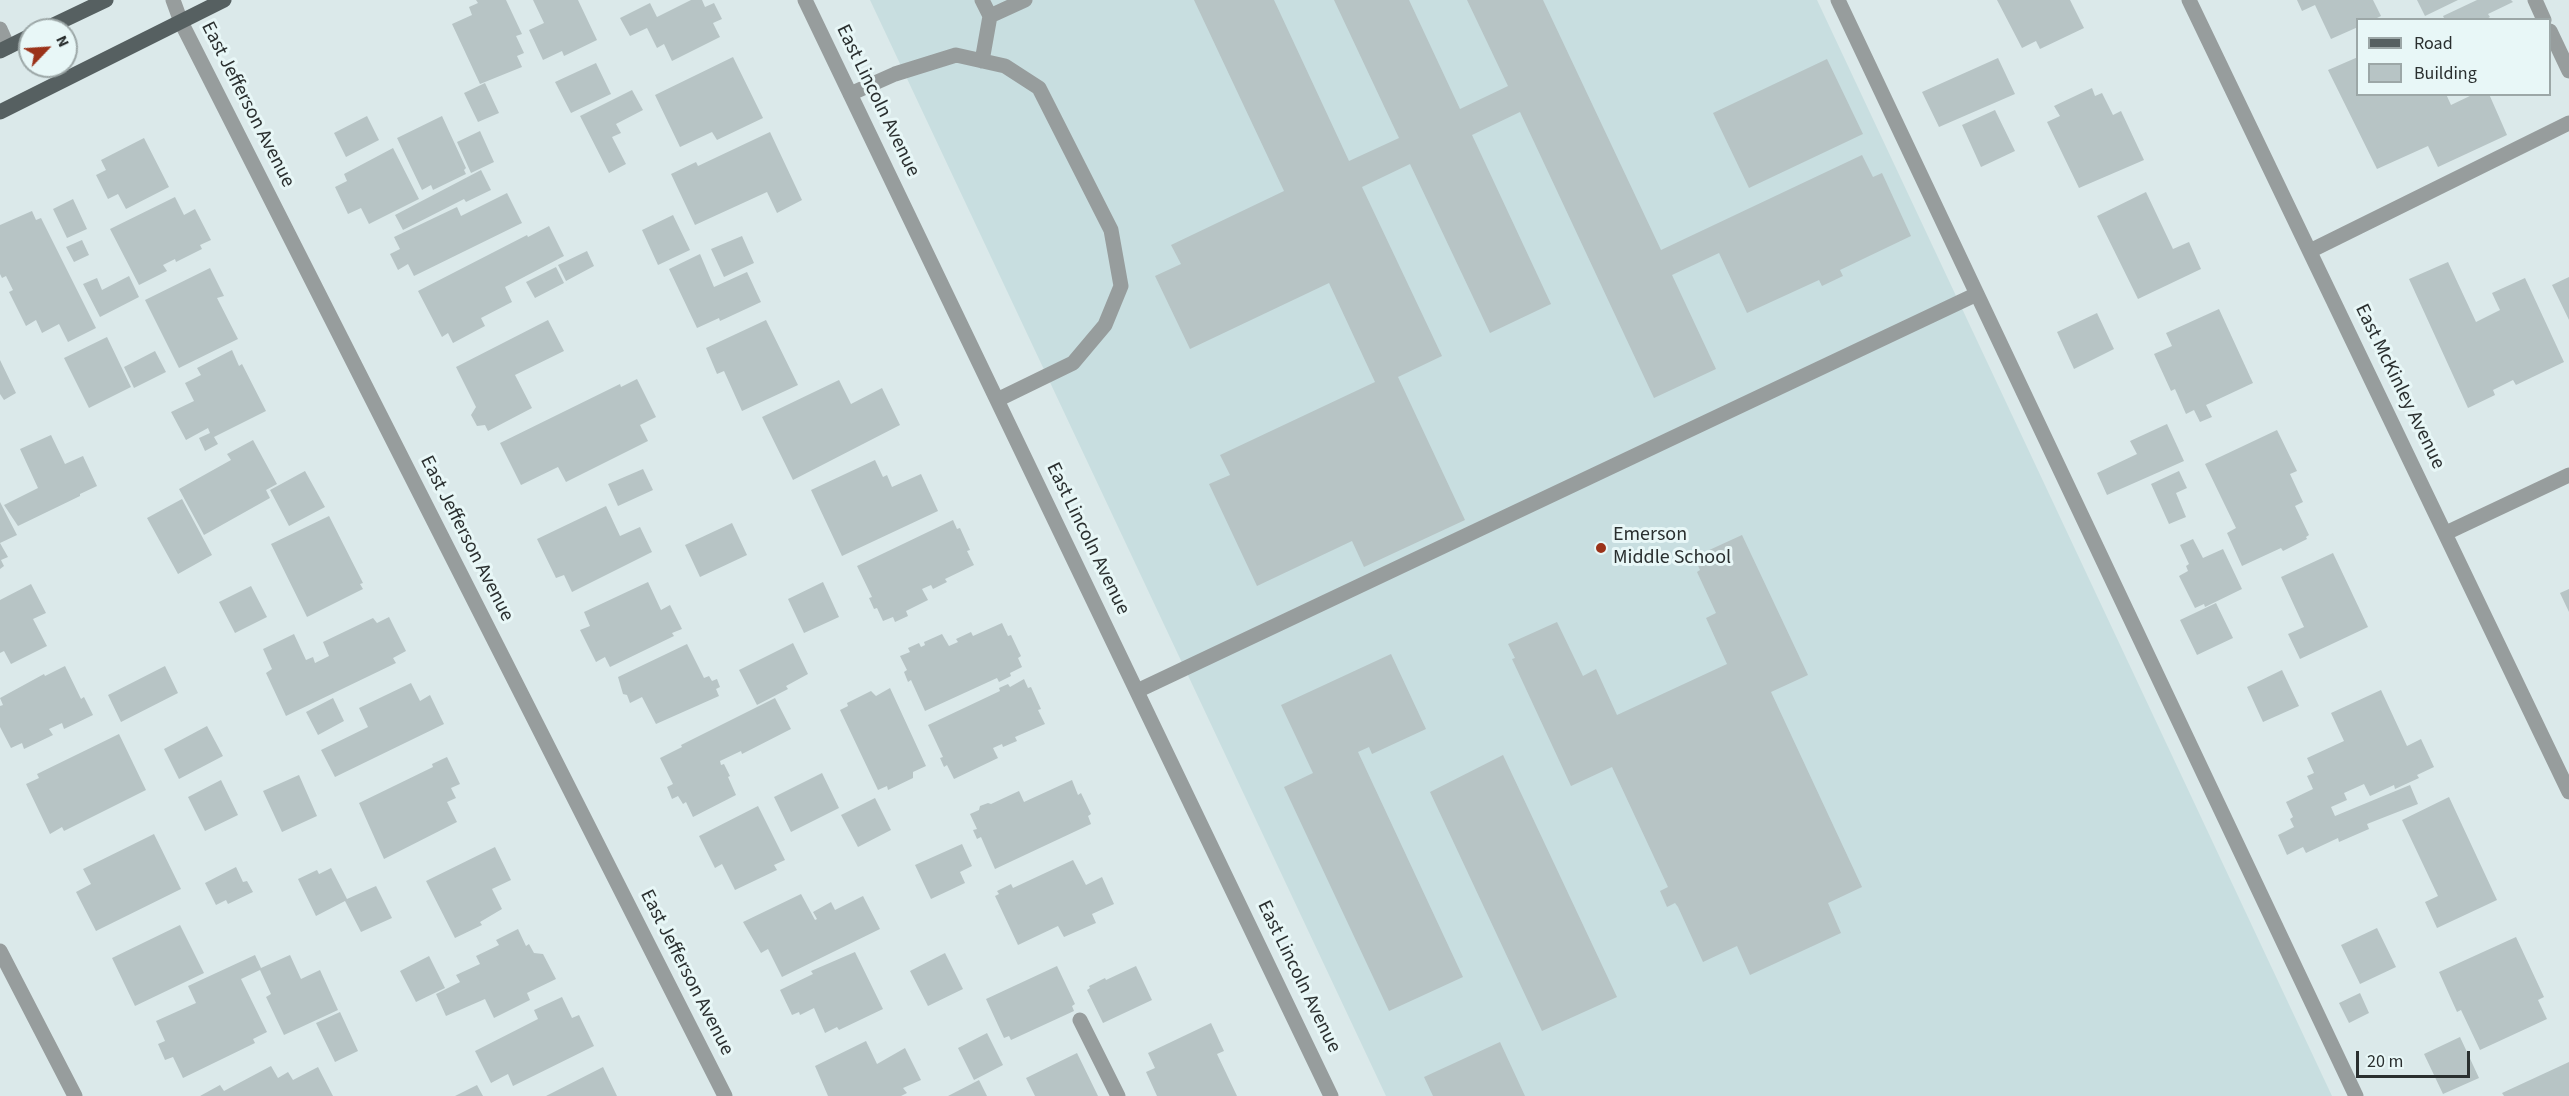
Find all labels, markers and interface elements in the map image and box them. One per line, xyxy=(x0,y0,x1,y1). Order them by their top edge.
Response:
north arrow xyxy=(18,18,78,78)
street label: East Jefferson Avenue xyxy=(195,18,299,192)
legend xyxy=(2356,18,2551,96)
street label: East Lincoln Avenue xyxy=(830,21,924,181)
text: Road xyxy=(2414,31,2453,56)
text: N xyxy=(50,32,75,51)
text: Building xyxy=(2414,61,2477,86)
street label: East McKinley Avenue xyxy=(2349,301,2449,473)
street label: East Jefferson Avenue xyxy=(414,452,518,626)
street label: East Lincoln Avenue xyxy=(1040,459,1134,619)
place label: Emerson Middle School xyxy=(1613,524,1731,571)
marker: Emerson Middle School xyxy=(1594,541,1608,555)
street label: East Jefferson Avenue xyxy=(634,886,738,1060)
street label: East Lincoln Avenue xyxy=(1251,897,1345,1057)
scale bar xyxy=(2359,1039,2473,1077)
text: 20 m xyxy=(2367,1049,2403,1074)

